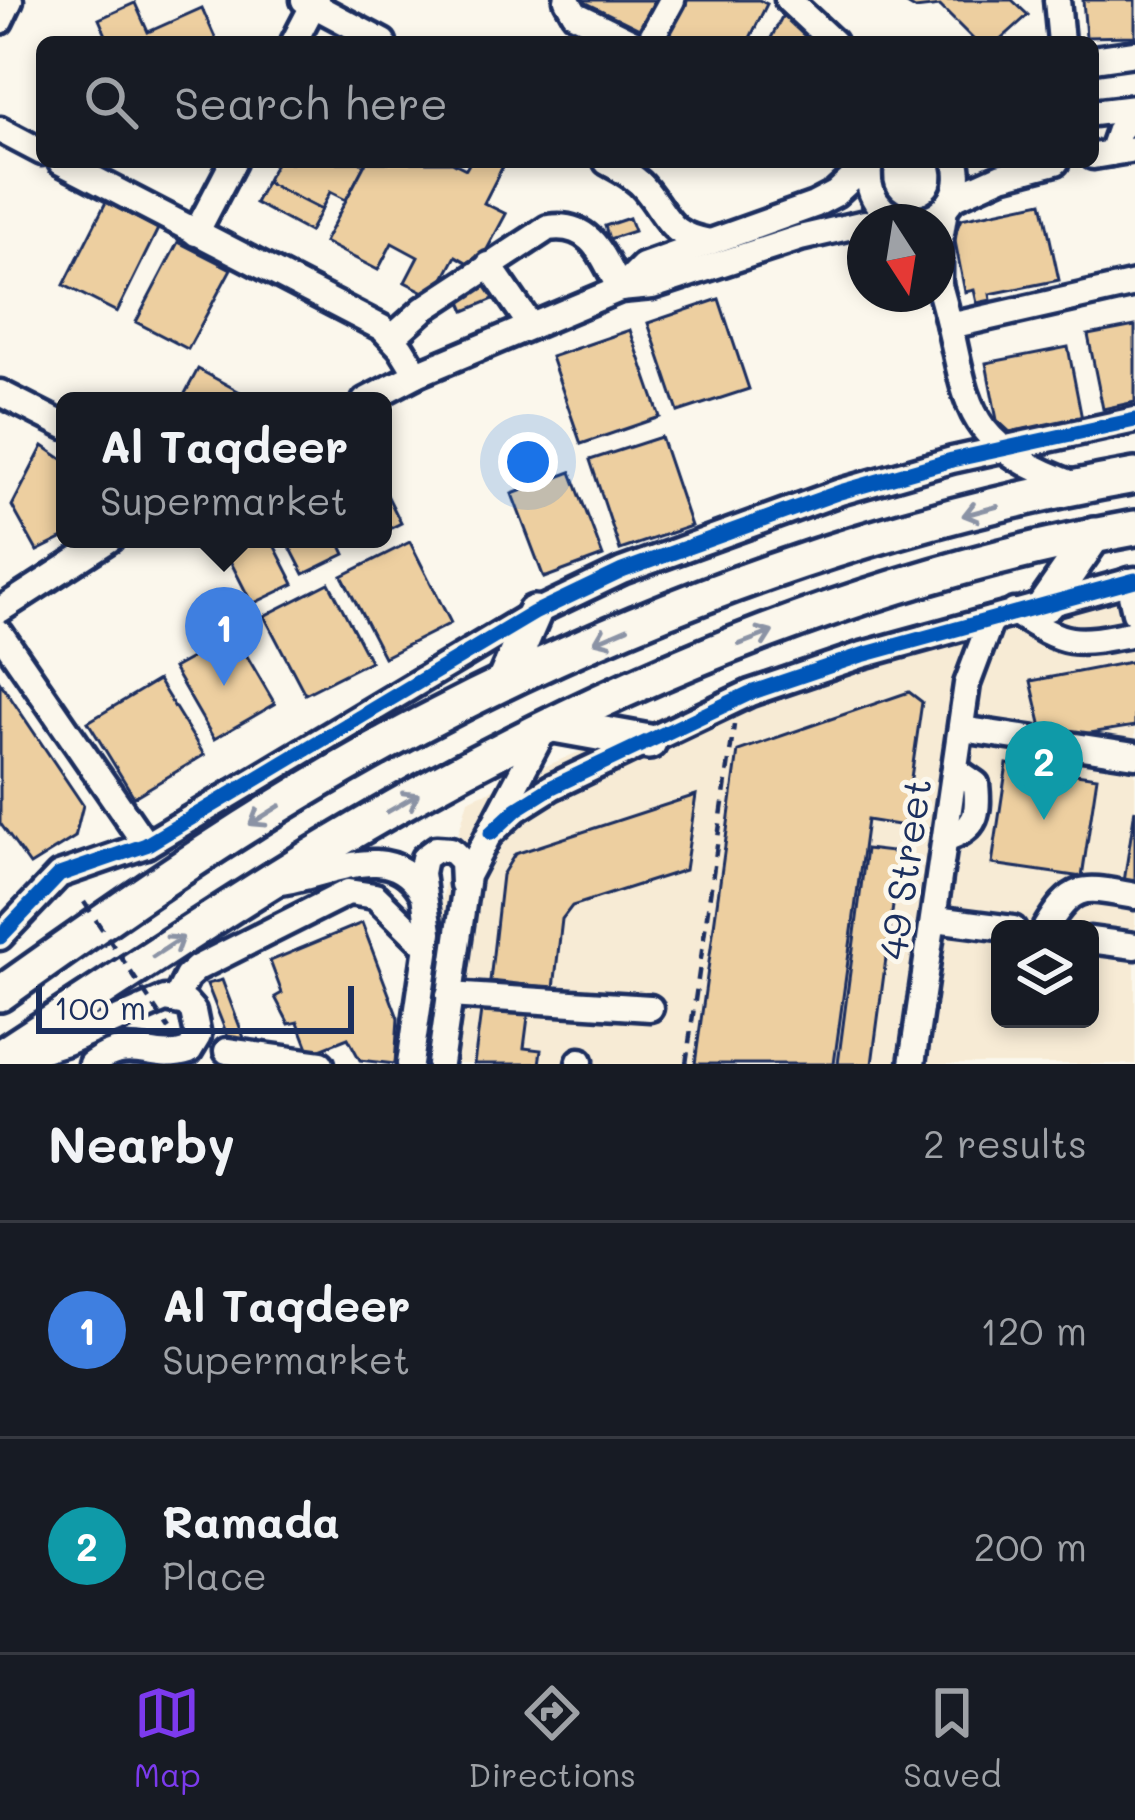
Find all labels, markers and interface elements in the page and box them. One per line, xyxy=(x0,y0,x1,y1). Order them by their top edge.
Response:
search box xyxy=(36,36,1099,168)
icon: search xyxy=(78,69,144,135)
text: Search here xyxy=(174,73,448,131)
north arrow xyxy=(847,204,955,312)
popup xyxy=(56,392,392,548)
text: Al Taqdeer xyxy=(100,416,348,474)
your location xyxy=(498,432,558,492)
text: Supermarket xyxy=(100,474,348,525)
one-way arrow xyxy=(962,501,1000,523)
pin: 1 xyxy=(185,587,263,686)
one-way arrow xyxy=(736,625,773,647)
one-way arrow xyxy=(593,626,630,647)
pin: 2 xyxy=(1005,721,1083,820)
street label: 49 Street xyxy=(866,775,941,963)
one-way arrow xyxy=(384,791,419,815)
one-way arrow xyxy=(249,803,283,827)
map controls xyxy=(991,920,1099,1028)
button: layers xyxy=(991,920,1099,1028)
one-way arrow xyxy=(151,935,185,960)
scale bar xyxy=(36,980,354,1033)
text: 100 m xyxy=(54,985,146,1028)
text: Nearby xyxy=(48,1109,235,1176)
text: 2 results xyxy=(923,1117,1087,1168)
text: Al Taqdeer xyxy=(162,1275,411,1333)
text: 1 xyxy=(78,1304,96,1355)
text: 120 m xyxy=(980,1304,1087,1355)
text: Supermarket xyxy=(162,1333,410,1384)
text: Ramada xyxy=(162,1491,340,1549)
text: 2 xyxy=(76,1520,98,1571)
text: 200 m xyxy=(974,1520,1087,1571)
text: Place xyxy=(162,1549,267,1600)
tab: Map xyxy=(134,1680,201,1795)
tab: Directions xyxy=(468,1680,636,1795)
tab: Saved xyxy=(903,1680,1001,1795)

